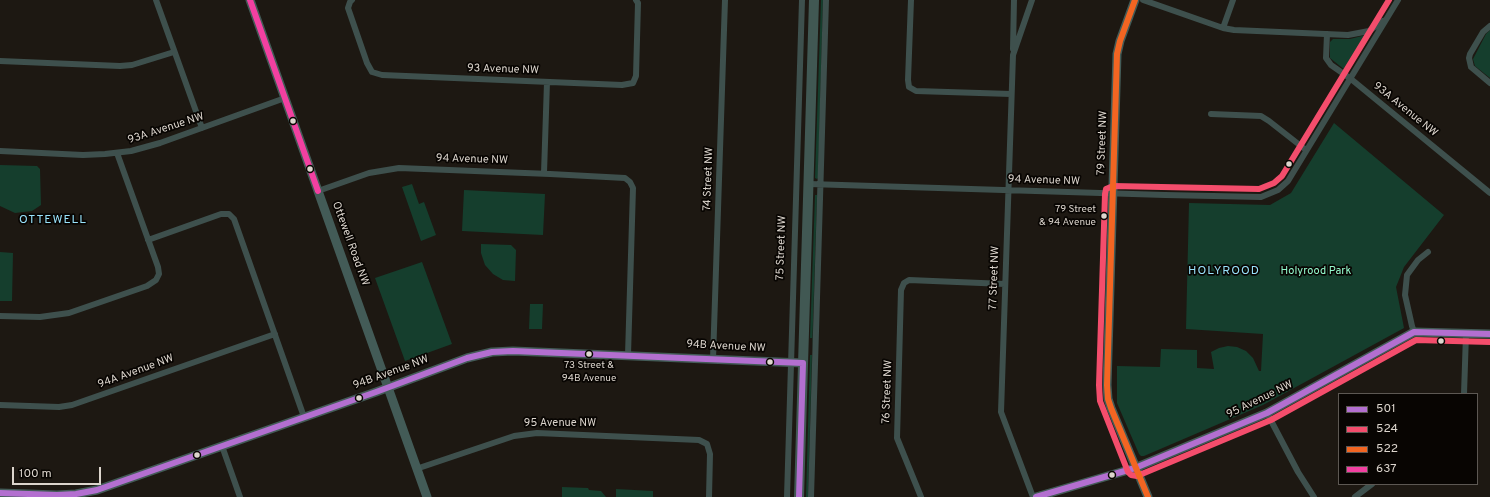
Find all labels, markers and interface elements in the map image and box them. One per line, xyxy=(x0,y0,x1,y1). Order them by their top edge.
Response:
street label: 93 Avenue NW xyxy=(467,62,539,78)
street label: 93A Avenue NW xyxy=(1370,80,1440,140)
street label: 93A Avenue NW xyxy=(126,110,206,148)
street label: 79 Street NW xyxy=(1095,110,1111,176)
unlabelled marker xyxy=(288,116,298,126)
street label: 74 Street NW xyxy=(701,147,717,211)
street label: 94 Avenue NW xyxy=(436,152,508,168)
unlabelled marker xyxy=(1284,159,1294,169)
unlabelled marker xyxy=(305,164,315,174)
street label: 94 Avenue NW xyxy=(1008,173,1080,189)
street label: Ottewell Road NW xyxy=(329,200,371,288)
place label: 79 Street & 94 Avenue xyxy=(1039,204,1096,228)
marker: 79 Street & 94 Avenue xyxy=(1099,211,1109,221)
district label: OTTEWELL xyxy=(19,214,87,228)
street label: 75 Street NW xyxy=(774,215,790,281)
street label: 77 Street NW xyxy=(987,246,1003,310)
district label: HOLYROOD xyxy=(1188,265,1260,279)
park label: Holyrood Park xyxy=(1281,265,1351,279)
unlabelled marker xyxy=(1436,336,1446,346)
street label: 94B Avenue NW xyxy=(686,338,766,356)
marker: 73 Street & 94B Avenue xyxy=(584,349,594,359)
street label: 94A Avenue NW xyxy=(96,352,176,392)
street label: 94B Avenue NW xyxy=(351,353,431,393)
unlabelled marker xyxy=(765,357,775,367)
place label: 73 Street & 94B Avenue xyxy=(562,360,616,384)
street label: 76 Street NW xyxy=(880,360,896,424)
street label: 95 Avenue NW xyxy=(1225,378,1295,422)
unlabelled marker xyxy=(354,393,364,403)
legend xyxy=(1338,393,1478,485)
text: 501 xyxy=(1376,401,1396,417)
street label: 95 Avenue NW xyxy=(524,417,596,431)
text: 524 xyxy=(1376,421,1398,437)
text: 522 xyxy=(1376,441,1398,457)
unlabelled marker xyxy=(192,450,202,460)
scale bar xyxy=(14,459,103,485)
text: 637 xyxy=(1376,461,1397,477)
text: 100 m xyxy=(19,466,52,482)
unlabelled marker xyxy=(1107,470,1117,480)

